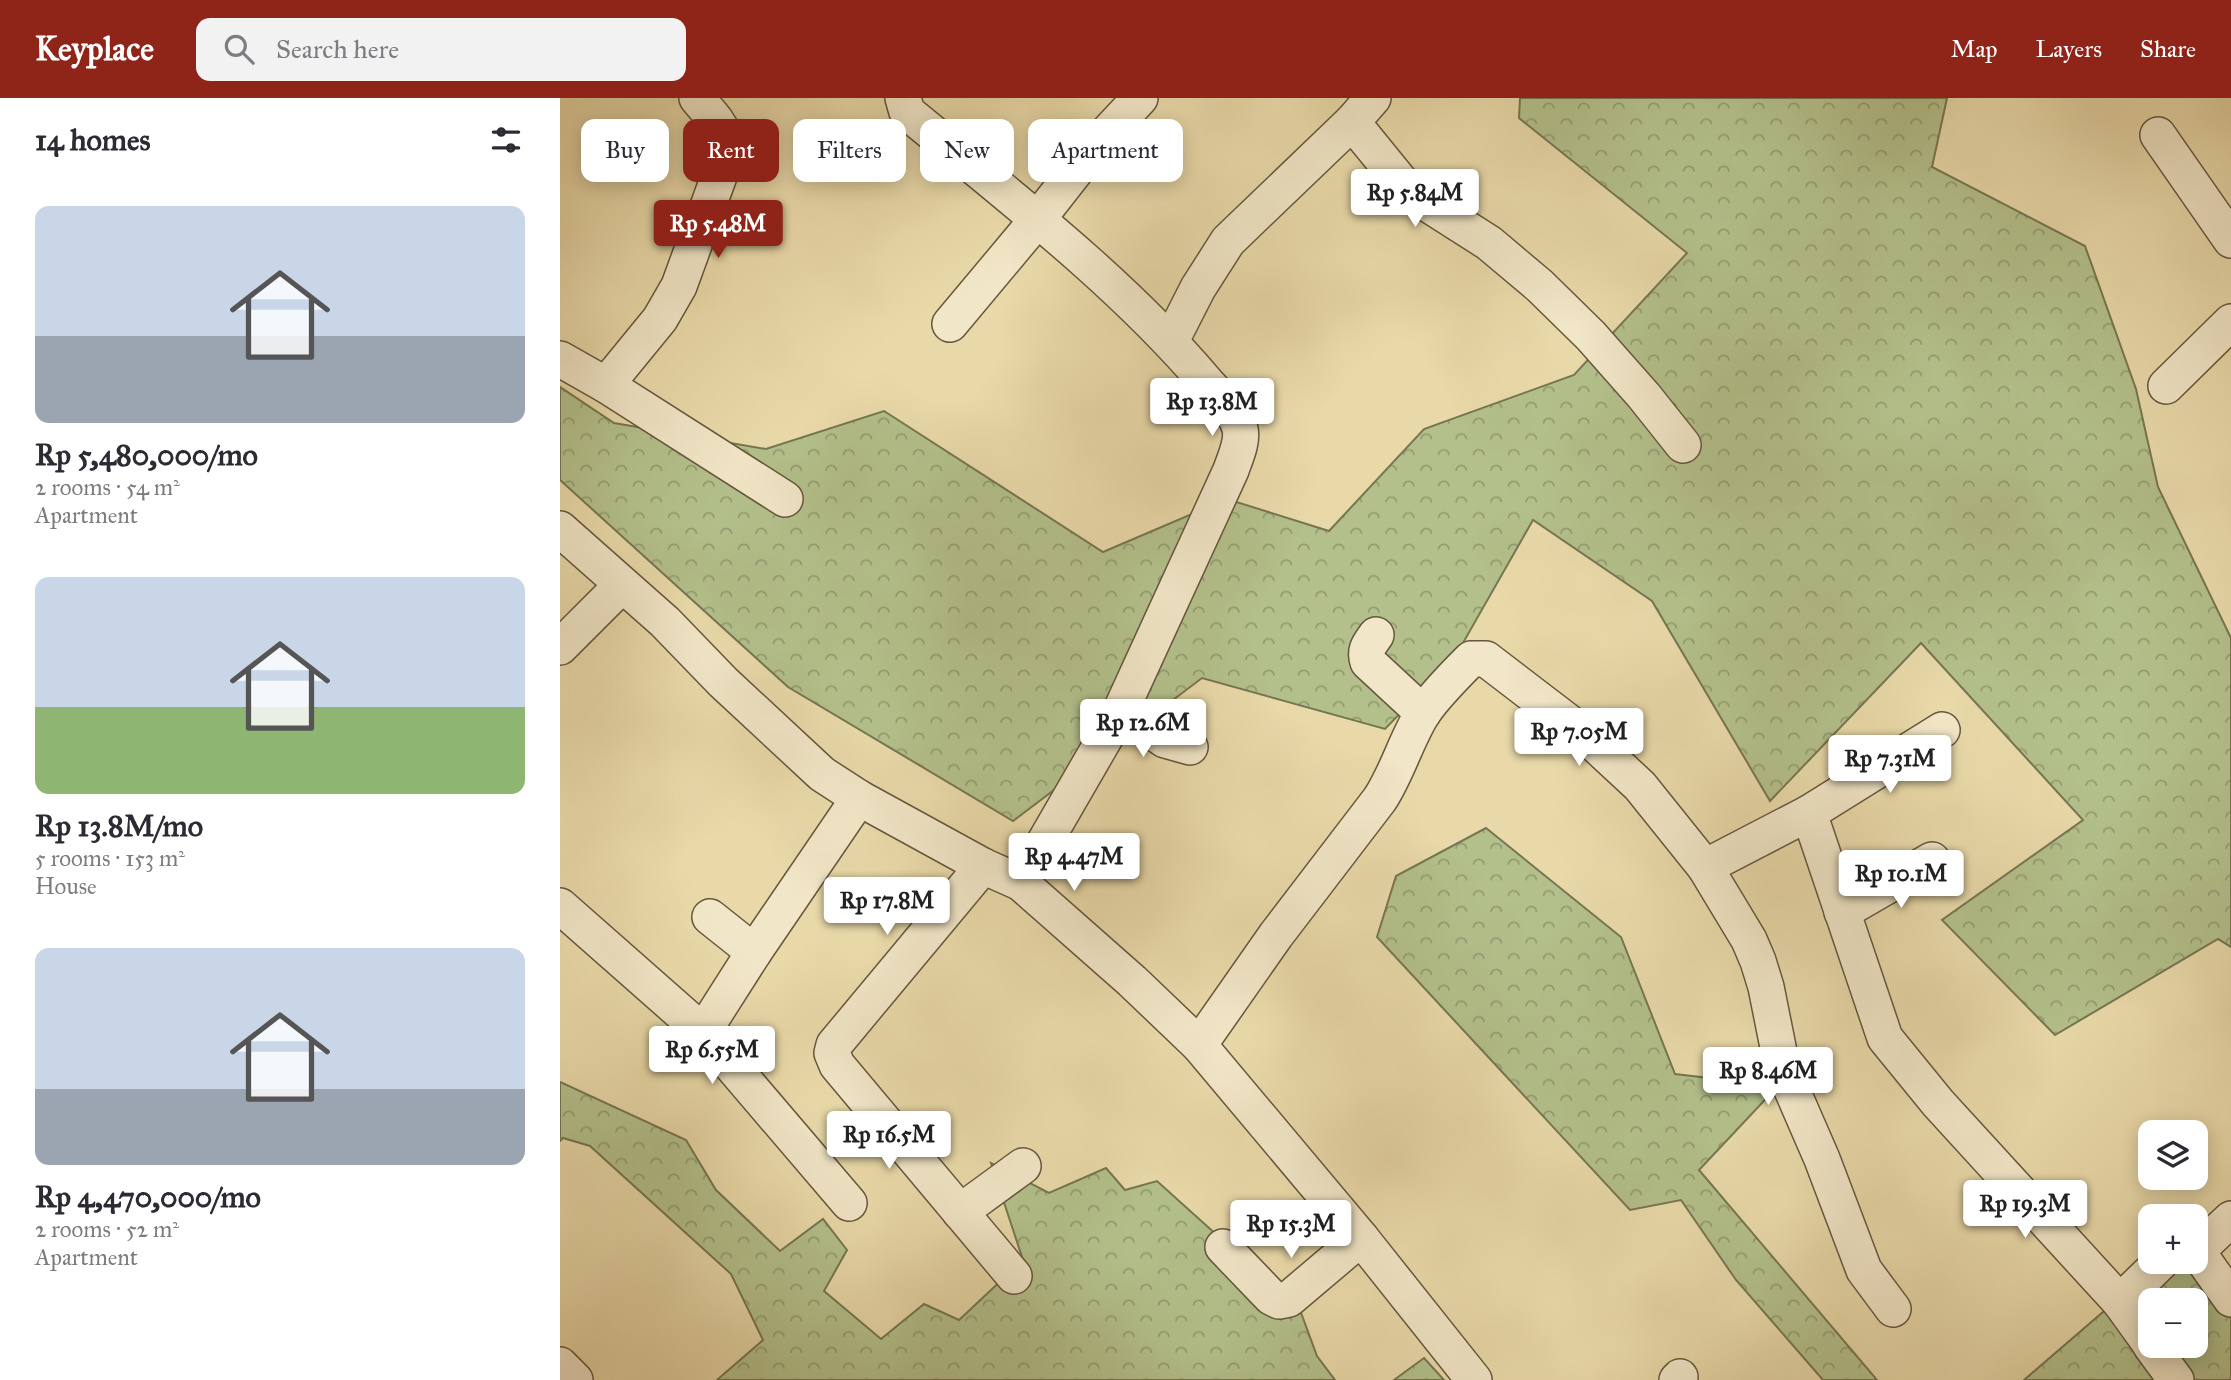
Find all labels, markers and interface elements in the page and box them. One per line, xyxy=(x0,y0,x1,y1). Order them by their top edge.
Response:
search box xyxy=(196,18,686,81)
text: Keyplace xyxy=(35,29,154,69)
icon: search xyxy=(220,30,258,68)
text: Search here xyxy=(276,33,399,65)
text: Map xyxy=(1951,34,1998,64)
text: Layers xyxy=(2036,34,2102,64)
text: Share xyxy=(2140,34,2196,64)
chip: Buy xyxy=(581,119,669,182)
chip: Rent xyxy=(683,119,779,182)
chip: Filters xyxy=(793,119,906,182)
chip: New xyxy=(920,119,1014,182)
chip: Apartment xyxy=(1028,119,1183,182)
icon: filters xyxy=(487,121,525,159)
text: 14 homes xyxy=(35,122,150,158)
pin: Rp 5.84M xyxy=(1343,170,1487,229)
text: Rp 5.84M xyxy=(1367,178,1463,206)
pin: Rp 5.48M xyxy=(646,200,790,260)
text: Rp 5.48M xyxy=(670,209,766,237)
icon: home xyxy=(217,252,343,378)
pin: Rp 13.8M xyxy=(1140,378,1284,438)
text: Rp 13.8M xyxy=(1166,387,1258,415)
text: Rp 5,480,000/mo xyxy=(35,437,258,473)
text: 2 rooms · 54 m² xyxy=(35,473,180,501)
text: Apartment xyxy=(35,501,138,529)
icon: home xyxy=(217,623,343,749)
pin: Rp 12.6M xyxy=(1071,700,1215,759)
text: Rp 12.6M xyxy=(1096,708,1190,736)
pin: Rp 7.05M xyxy=(1507,708,1651,768)
text: Rp 7.05M xyxy=(1530,717,1628,745)
pin: Rp 7.31M xyxy=(1818,736,1962,795)
text: Rp 7.31M xyxy=(1844,744,1936,772)
text: Rp 13.8M/mo xyxy=(35,808,203,844)
pin: Rp 4.47M xyxy=(1002,834,1146,893)
text: Rp 4.47M xyxy=(1025,842,1123,870)
text: 5 rooms · 153 m² xyxy=(35,844,185,872)
pin: Rp 10.1M xyxy=(1829,850,1973,910)
text: Rp 10.1M xyxy=(1855,859,1947,887)
text: House xyxy=(35,872,97,900)
pin: Rp 17.8M xyxy=(815,878,959,937)
text: Rp 17.8M xyxy=(840,886,934,914)
icon: home xyxy=(217,994,343,1120)
pin: Rp 6.55M xyxy=(640,1026,784,1086)
text: Rp 6.55M xyxy=(665,1035,759,1063)
pin: Rp 8.46M xyxy=(1696,1048,1840,1107)
text: Rp 8.46M xyxy=(1719,1056,1817,1084)
pin: Rp 16.5M xyxy=(817,1112,961,1171)
text: Rp 16.5M xyxy=(843,1120,935,1148)
map controls xyxy=(2138,1120,2208,1358)
button: layers xyxy=(2138,1120,2208,1190)
text: Rp 4,470,000/mo xyxy=(35,1179,261,1215)
pin: Rp 19.3M xyxy=(1953,1180,2097,1240)
text: Rp 19.3M xyxy=(1979,1189,2071,1217)
pin: Rp 15.3M xyxy=(1219,1200,1363,1260)
button: + xyxy=(2138,1204,2208,1274)
text: Rp 15.3M xyxy=(1246,1209,1336,1237)
text: 2 rooms · 52 m² xyxy=(35,1215,179,1243)
text: Apartment xyxy=(35,1243,138,1271)
button: − xyxy=(2138,1288,2208,1358)

